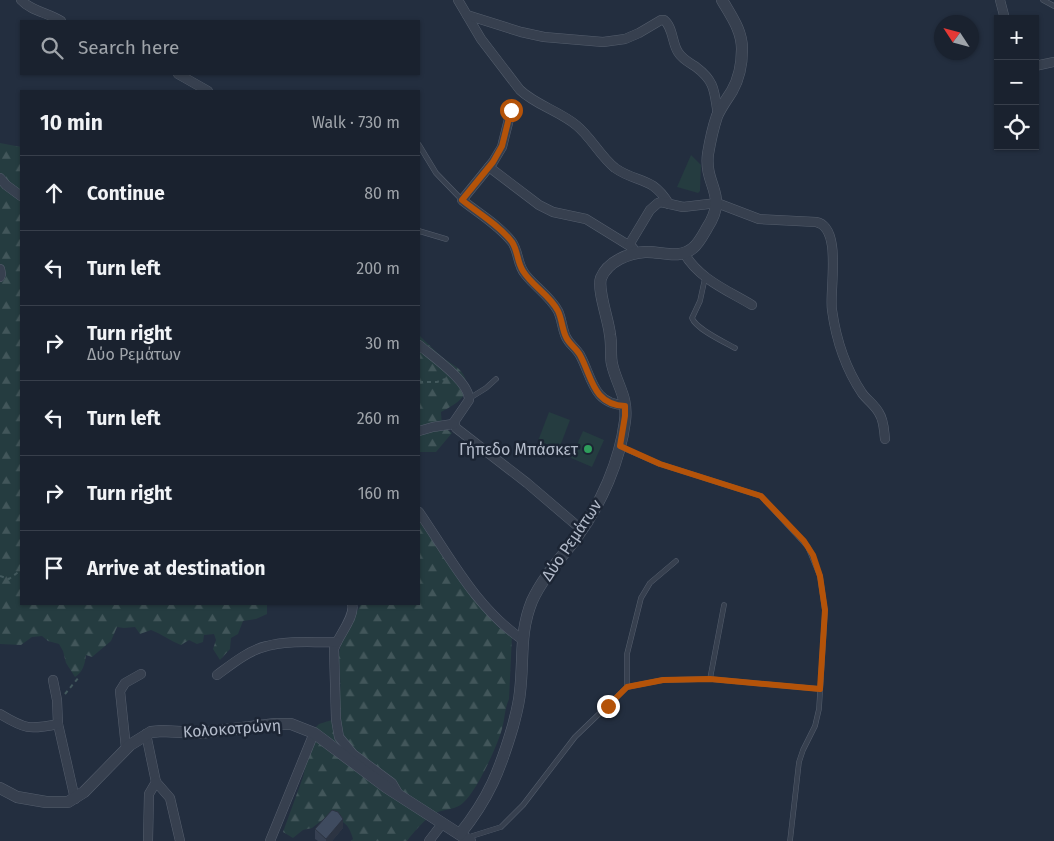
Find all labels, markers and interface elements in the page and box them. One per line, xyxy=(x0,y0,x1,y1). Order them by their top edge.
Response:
north arrow xyxy=(934,15,979,60)
map controls xyxy=(994,15,1039,150)
button: + xyxy=(994,15,1039,60)
search box xyxy=(20,20,420,75)
icon: search xyxy=(38,34,66,62)
text: Search here xyxy=(78,36,179,59)
button: − xyxy=(994,60,1039,105)
route start xyxy=(500,99,523,122)
button: locate xyxy=(994,105,1039,150)
text: 10 min xyxy=(40,110,103,136)
text: Walk · 730 m xyxy=(312,113,400,132)
icon: ahead xyxy=(40,179,68,207)
text: Continue xyxy=(87,182,165,205)
text: 80 m xyxy=(364,184,400,203)
icon: left xyxy=(40,254,68,282)
text: Turn left xyxy=(87,257,161,280)
text: 200 m xyxy=(356,259,400,278)
text: Turn right xyxy=(87,322,172,345)
icon: right xyxy=(40,329,68,357)
text: 30 m xyxy=(365,334,400,353)
text: Δύο Ρεμάτων xyxy=(87,345,181,364)
icon: left xyxy=(40,404,68,432)
text: Turn left xyxy=(87,407,161,430)
text: 260 m xyxy=(357,409,400,428)
place label: Γήπεδο Μπάσκετ xyxy=(459,440,579,459)
marker: Γήπεδο Μπάσκετ xyxy=(582,443,594,455)
icon: right xyxy=(40,479,68,507)
text: Turn right xyxy=(87,482,172,505)
text: 160 m xyxy=(358,484,400,503)
street label: Δύο Ρεμάτων xyxy=(537,496,606,584)
icon: arrive xyxy=(40,554,68,582)
text: Arrive at destination xyxy=(87,557,266,580)
route end xyxy=(597,695,620,718)
street label: Κολοκοτρώνη xyxy=(182,716,282,741)

